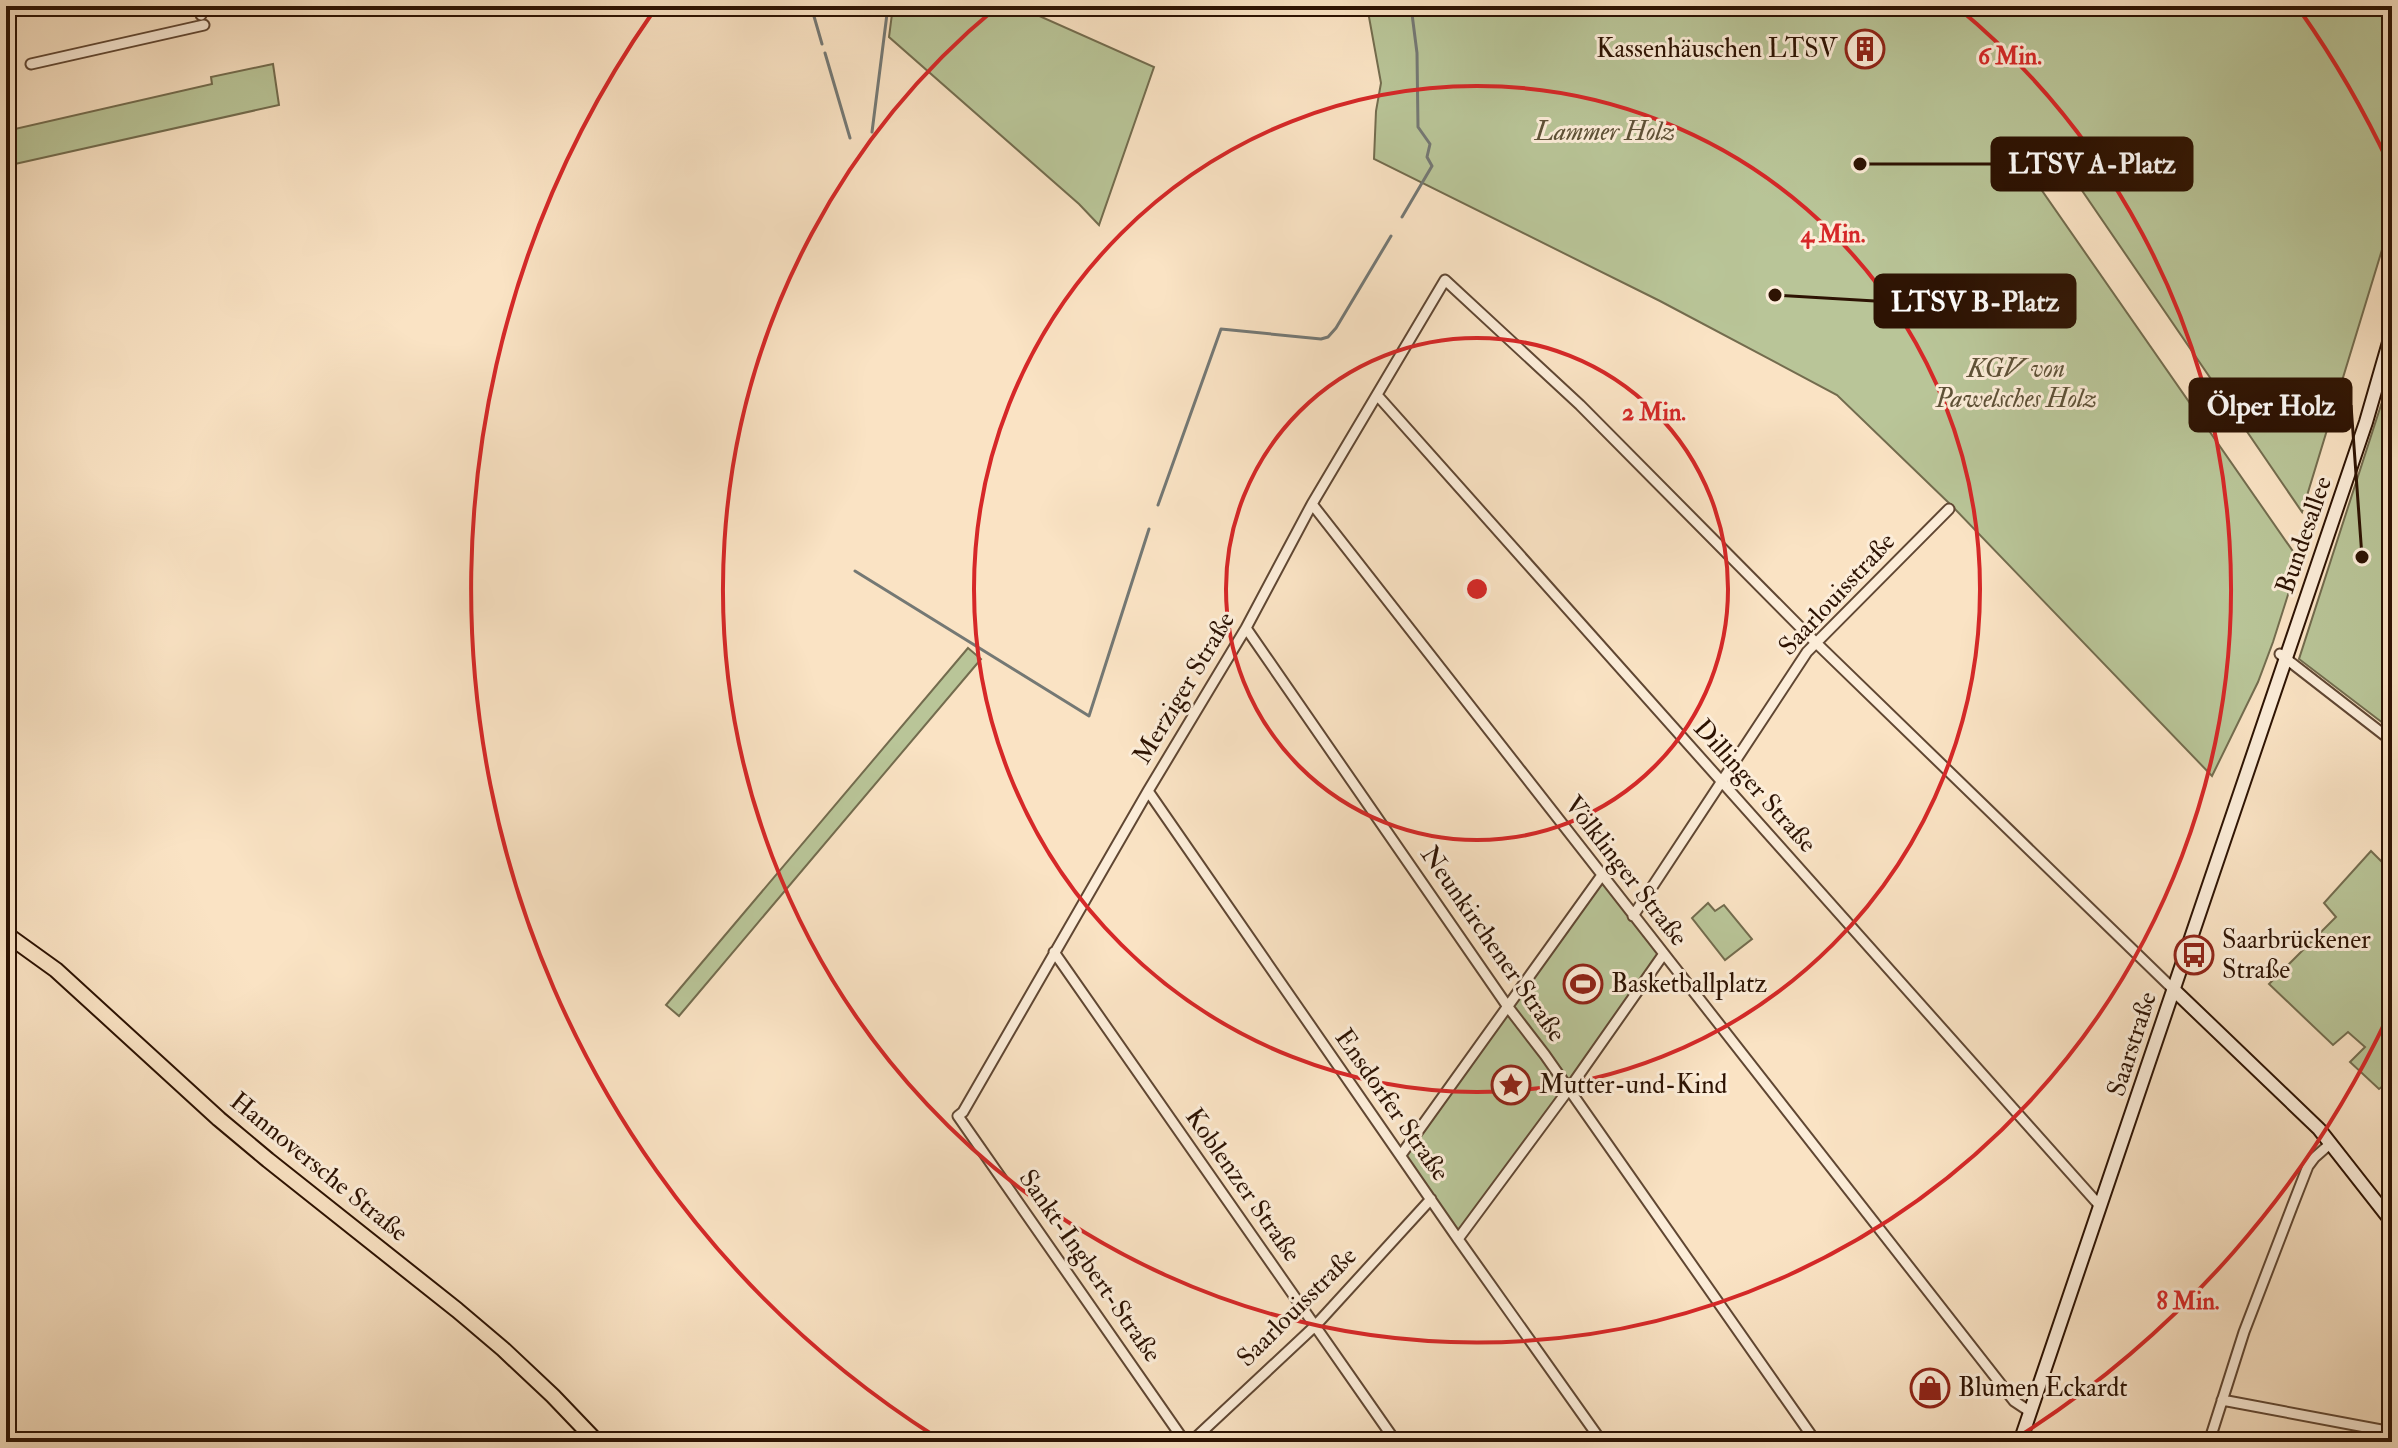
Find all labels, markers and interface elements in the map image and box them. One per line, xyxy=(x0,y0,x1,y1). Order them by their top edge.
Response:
building icon: Kassenhäuschen LTSV xyxy=(1844,28,1886,70)
place label: Kassenhäuschen LTSV xyxy=(1596,33,1839,65)
text: 6 Min. xyxy=(1978,41,2042,72)
park label: Lammer Holz xyxy=(1534,116,1675,148)
callout: LTSV A-Platz xyxy=(1992,138,2192,190)
text: LTSV A-Platz xyxy=(2008,147,2176,182)
text: 4 Min. xyxy=(1800,219,1866,250)
callout: LTSV B-Platz xyxy=(1875,275,2075,327)
text: LTSV B-Platz xyxy=(1891,285,2060,320)
park label: KGV von Pawelsches Holz xyxy=(1934,353,2097,415)
callout: Ölper Holz xyxy=(2190,379,2351,431)
text: Ölper Holz xyxy=(2207,389,2336,424)
text: 2 Min. xyxy=(1622,397,1686,428)
street label: Bundesallee xyxy=(2269,472,2339,598)
street label: Saarlouisstraße xyxy=(1772,526,1902,662)
centre of rings xyxy=(1463,575,1491,603)
street label: Merziger Straße xyxy=(1126,606,1242,770)
street label: Dillinger Straße xyxy=(1687,713,1823,860)
street label: Völklinger Straße xyxy=(1557,789,1695,953)
street label: Neunkirchener Straße xyxy=(1413,840,1573,1048)
place label: Saarbrückener Straße xyxy=(2222,924,2371,986)
bus stop icon: Saarbrückener Straße xyxy=(2173,934,2215,976)
sports icon: Basketballplatz xyxy=(1562,963,1604,1005)
place label: Basketballplatz xyxy=(1611,968,1768,1001)
street label: Saarstraße xyxy=(2100,988,2164,1100)
street label: Ensdorfer Straße xyxy=(1328,1023,1456,1187)
place icon: Mutter-und-Kind xyxy=(1490,1064,1532,1106)
place label: Mutter-und-Kind xyxy=(1539,1069,1728,1101)
street label: Hannoversche Straße xyxy=(223,1085,415,1249)
street label: Koblenzer Straße xyxy=(1178,1102,1308,1268)
street label: Sankt-Ingbert-Straße xyxy=(1012,1164,1168,1369)
street label: Saarlouisstraße xyxy=(1230,1240,1364,1374)
text: 8 Min. xyxy=(2157,1286,2220,1317)
shop icon: Blumen Eckardt xyxy=(1909,1367,1951,1409)
place label: Blumen Eckardt xyxy=(1958,1372,2128,1404)

